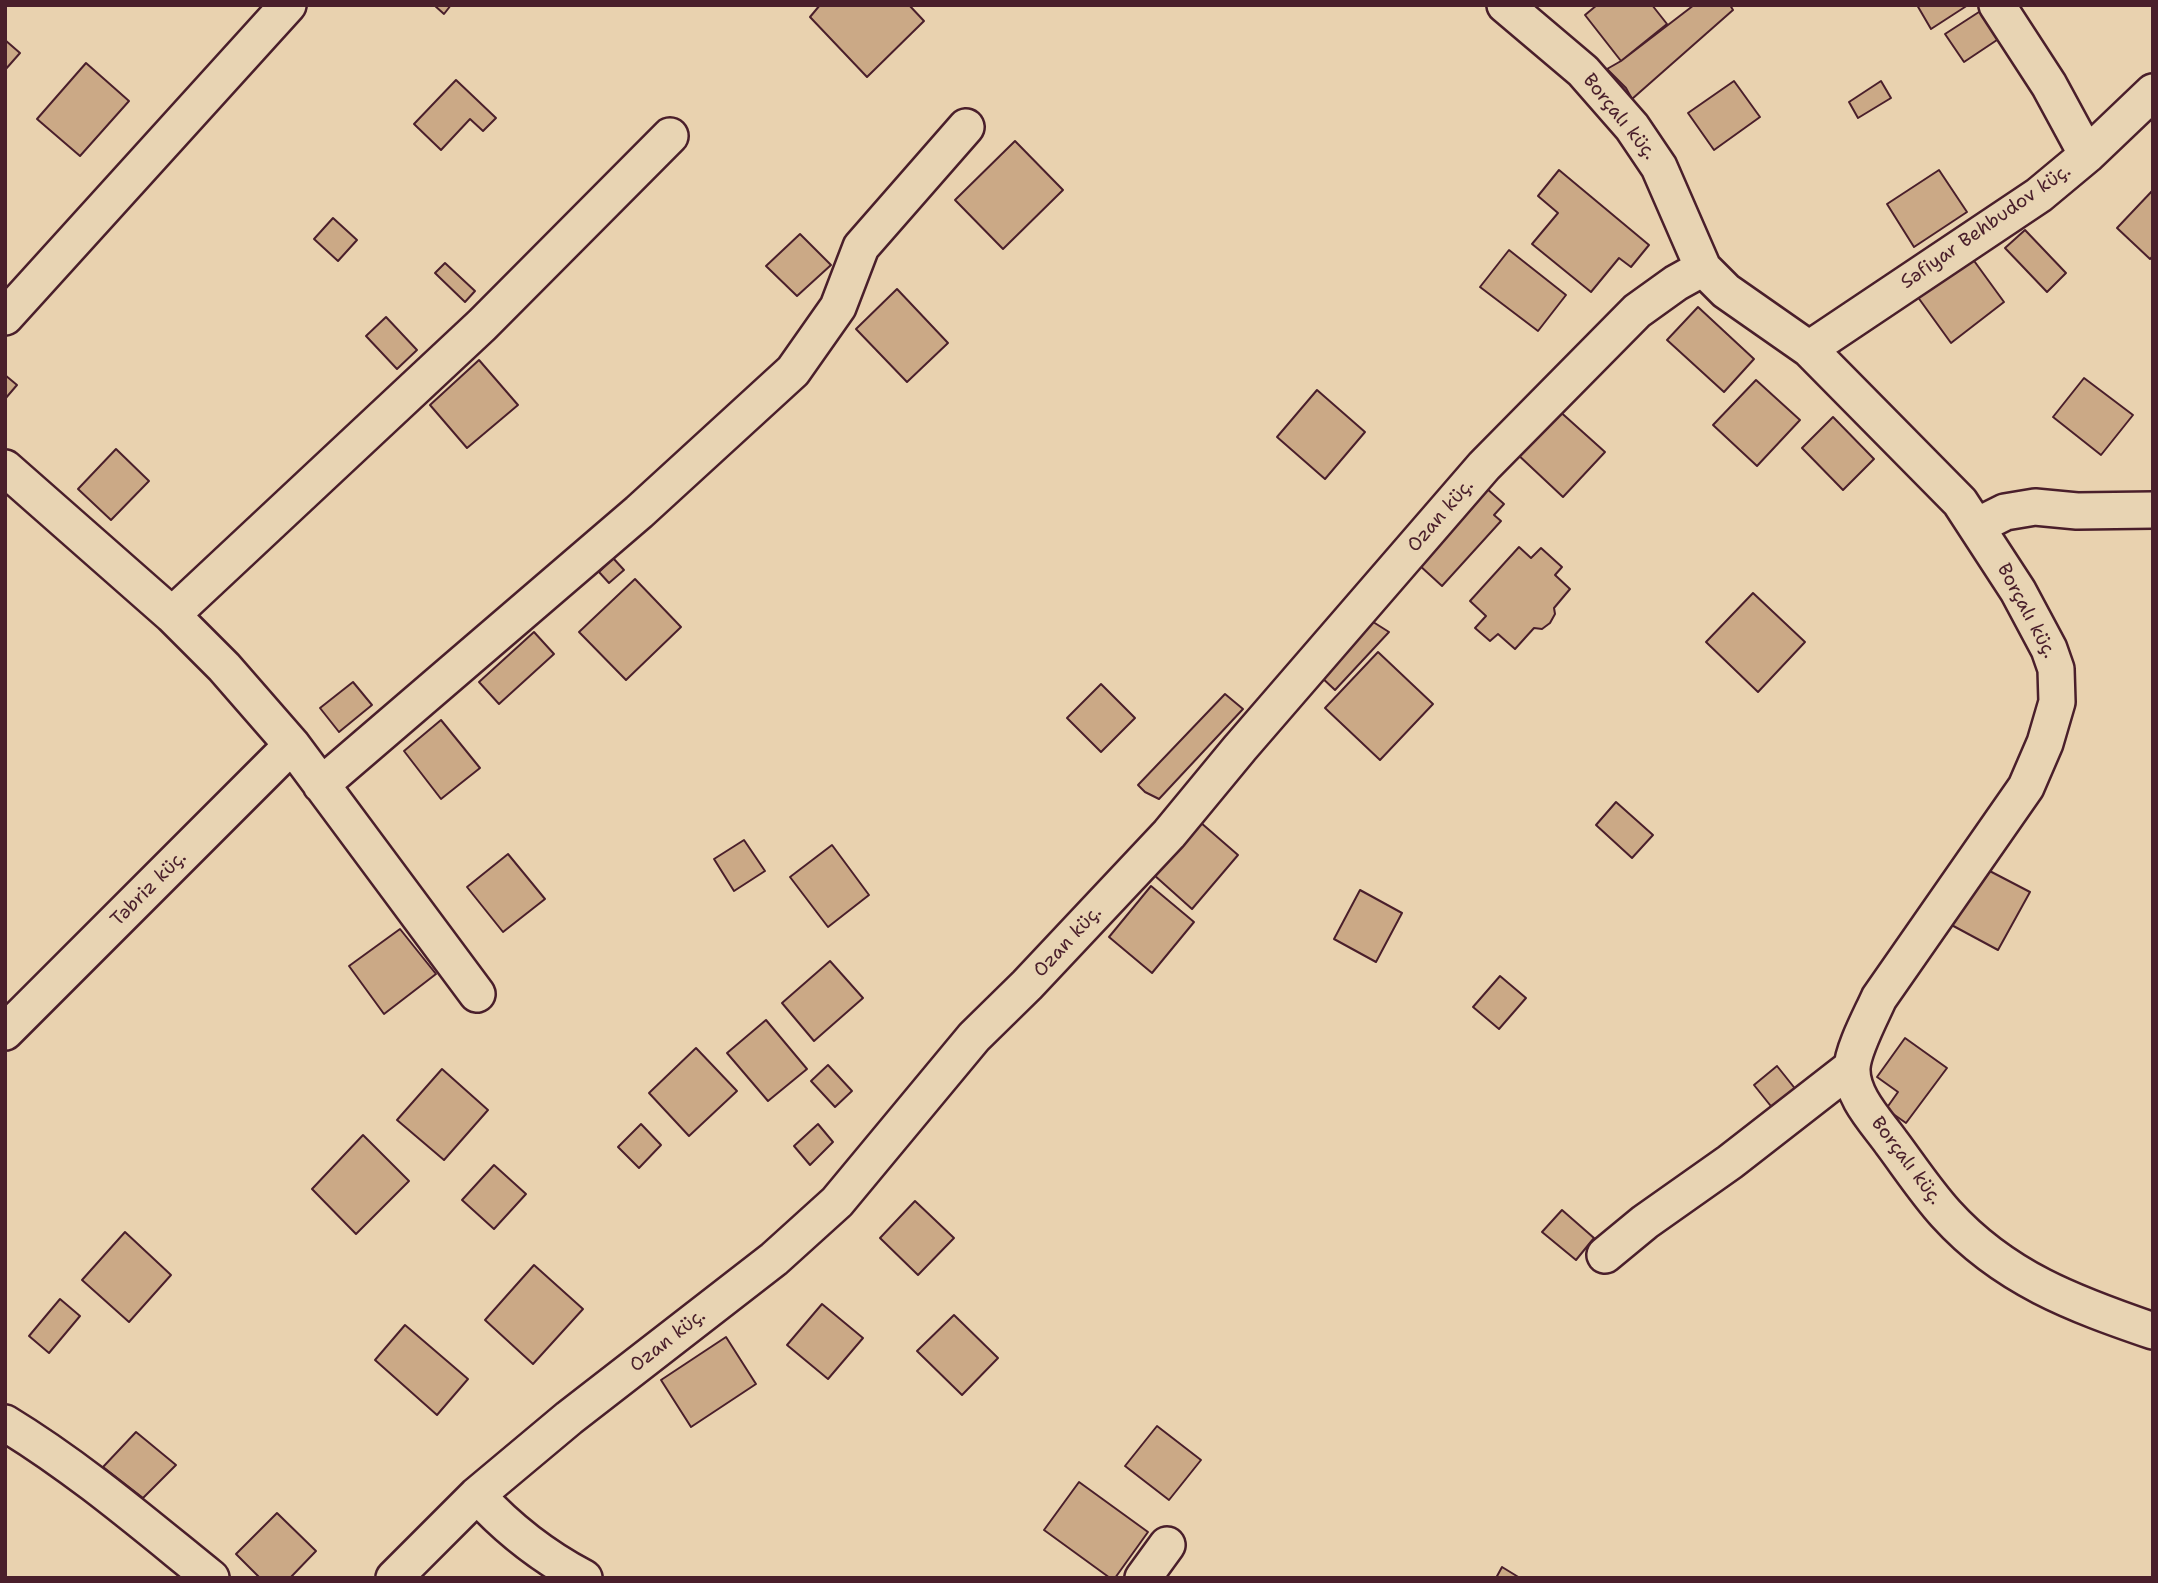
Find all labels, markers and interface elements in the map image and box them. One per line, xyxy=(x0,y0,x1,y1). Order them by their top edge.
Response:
street label: Borçalı küç. xyxy=(1577,69,1661,165)
street label: Səfiyar Behbudov küç. xyxy=(1897,160,2075,294)
street label: Ozan küç. xyxy=(1403,475,1479,557)
street label: Borçalı küç. xyxy=(1992,560,2060,662)
street label: Təbriz küç. xyxy=(106,846,192,932)
street label: Ozan küç. xyxy=(1029,902,1107,982)
street label: Borçalı küç. xyxy=(1866,1113,1946,1209)
street label: Ozan küç. xyxy=(626,1304,710,1378)

